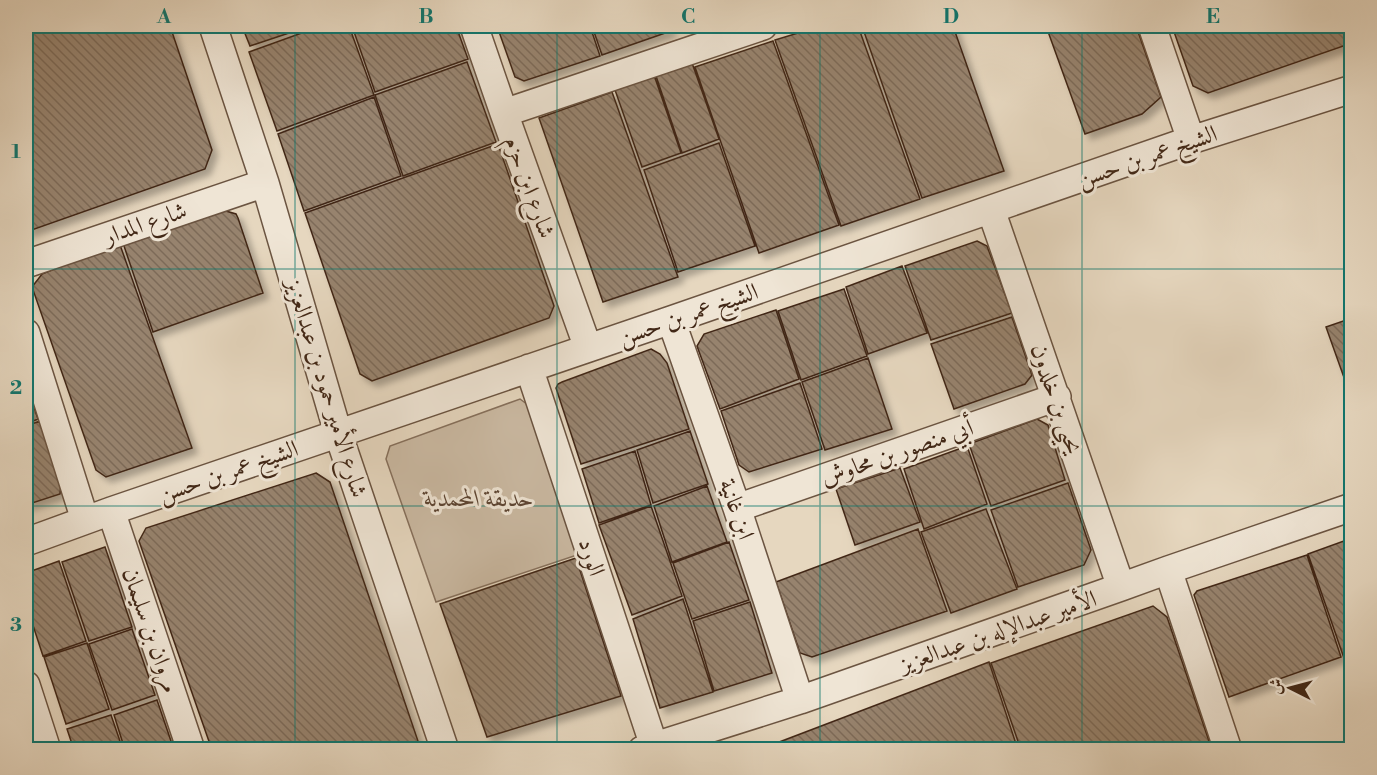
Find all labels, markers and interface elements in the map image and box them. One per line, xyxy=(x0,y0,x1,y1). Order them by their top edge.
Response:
text: A xyxy=(156,5,172,30)
text: B xyxy=(418,5,434,30)
text: C xyxy=(681,5,695,30)
text: D xyxy=(943,5,959,30)
text: E xyxy=(1206,5,1220,30)
street label: الشيخ عمر بن حسن xyxy=(1073,119,1223,200)
street label: شارع ابن حزم xyxy=(492,132,561,244)
text: 1 xyxy=(11,140,21,165)
street label: شارع المدار xyxy=(98,196,192,257)
street label: شارع الأمير حمود بن عبدالعزيز xyxy=(274,272,376,503)
street label: الشيخ عمر بن حسن xyxy=(614,277,764,358)
street label: يحيى بن خلدون xyxy=(1019,340,1089,460)
text: 2 xyxy=(10,376,22,401)
street label: أبي منصور بن محاوش xyxy=(816,410,979,496)
street label: الشيخ عمر بن حسن xyxy=(154,434,304,515)
street label: ابن غانية xyxy=(712,475,760,544)
park label: حديقة المحمدية xyxy=(422,484,534,514)
street label: الورد xyxy=(571,535,611,580)
street label: مروان بن سليمان xyxy=(114,564,185,697)
street label: الأمير عبدالإله بن عبدالعزيز xyxy=(892,582,1102,683)
text: 3 xyxy=(10,613,22,638)
north arrow xyxy=(1260,658,1320,718)
text: ش xyxy=(1265,678,1287,695)

